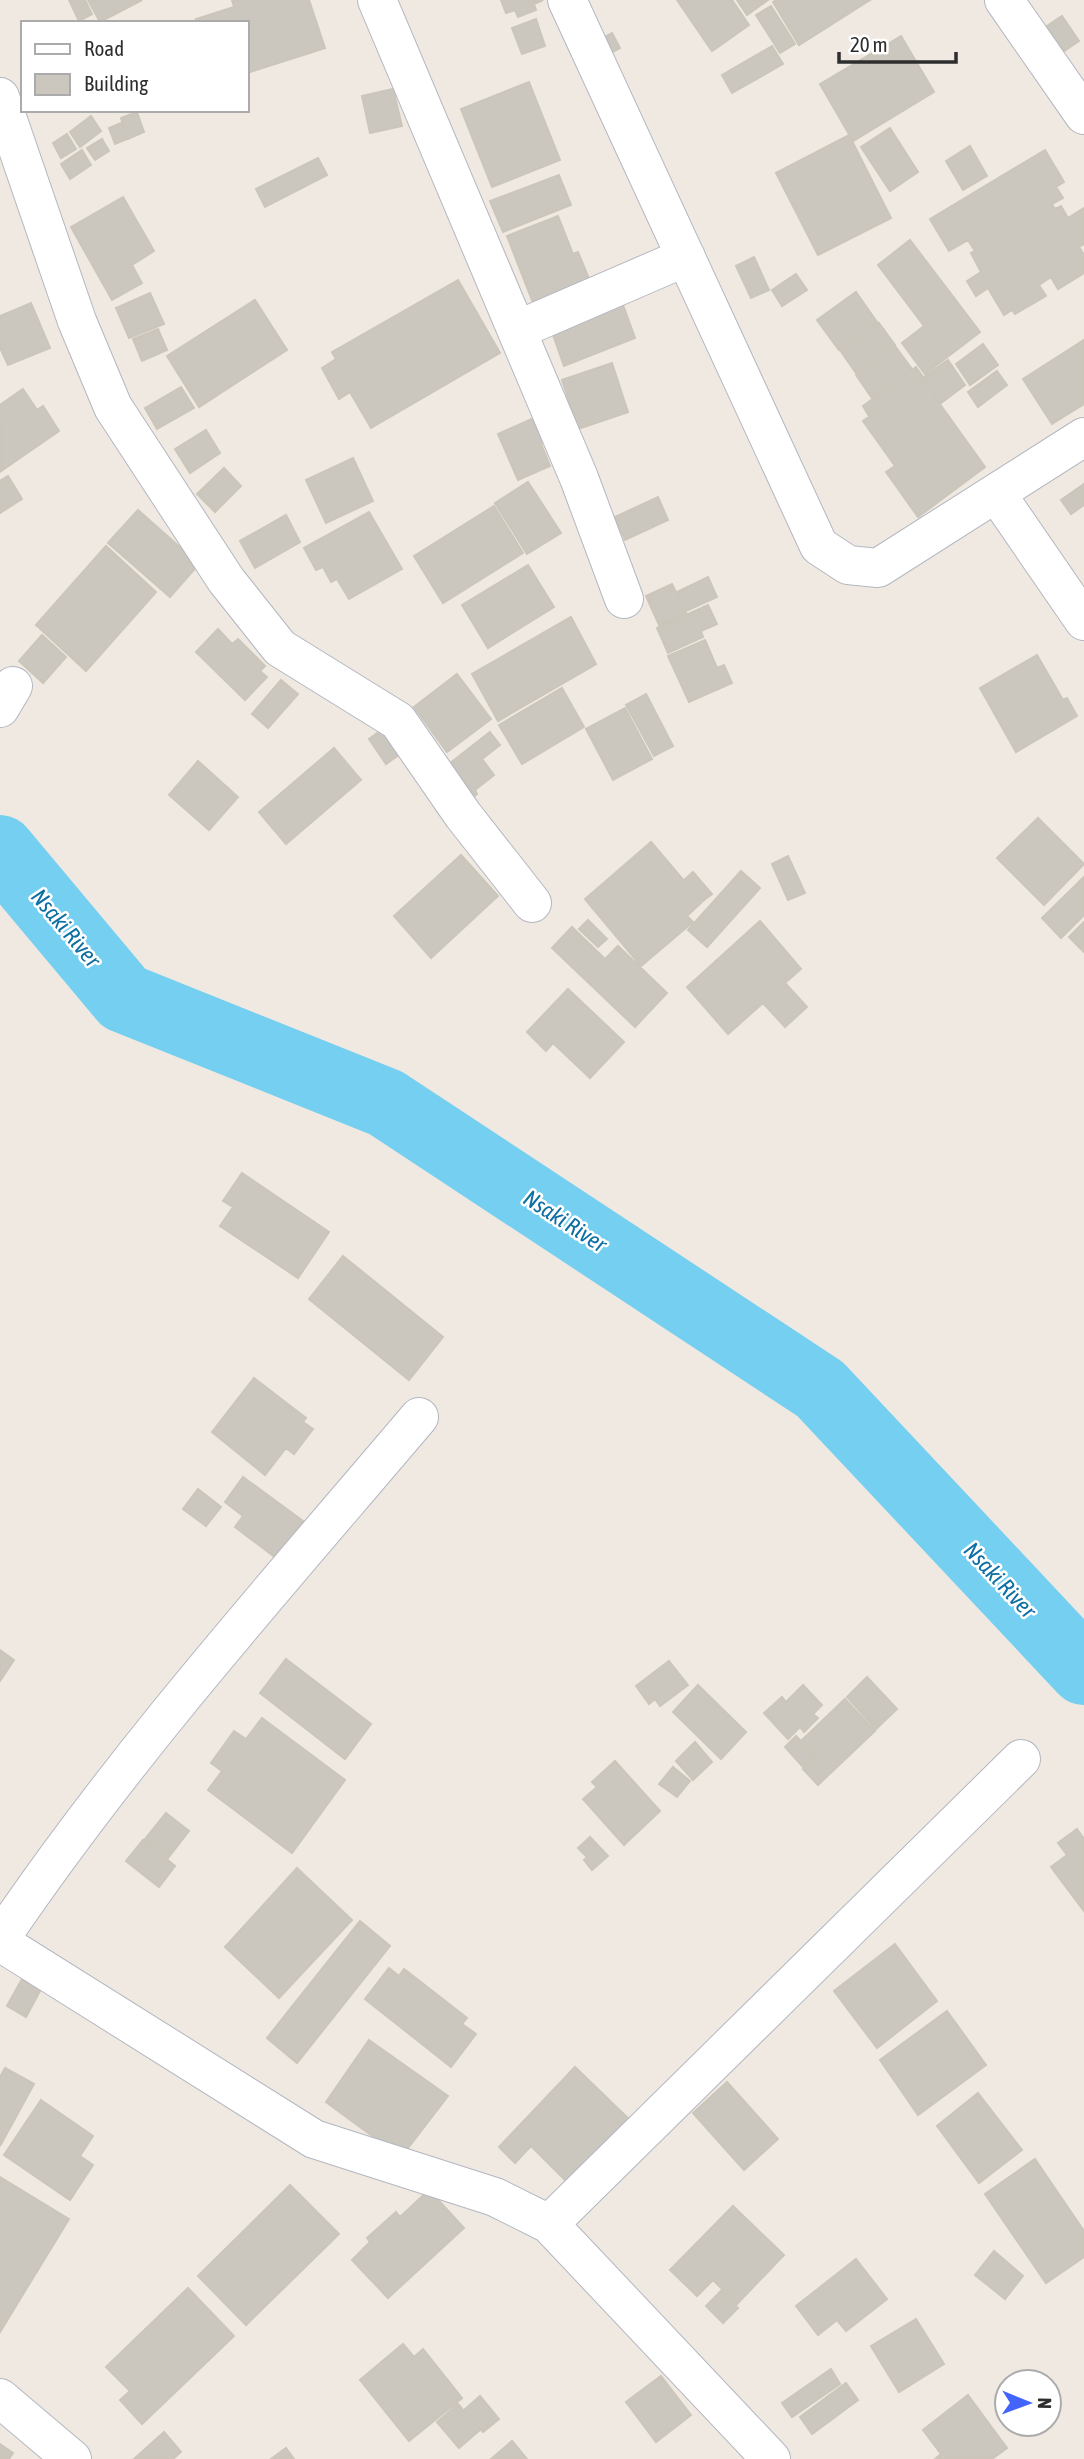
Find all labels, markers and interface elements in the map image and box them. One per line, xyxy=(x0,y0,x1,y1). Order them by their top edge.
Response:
legend xyxy=(21,21,248,112)
scale bar xyxy=(839,21,956,65)
text: 20 m xyxy=(850,32,888,56)
text: Road xyxy=(84,36,124,60)
text: Building xyxy=(84,71,148,95)
water label: Nsaki River xyxy=(26,884,107,973)
water label: Nsaki River xyxy=(519,1185,612,1258)
water label: Nsaki River xyxy=(959,1537,1042,1624)
north arrow xyxy=(993,2368,1063,2438)
text: N xyxy=(1034,2397,1056,2409)

